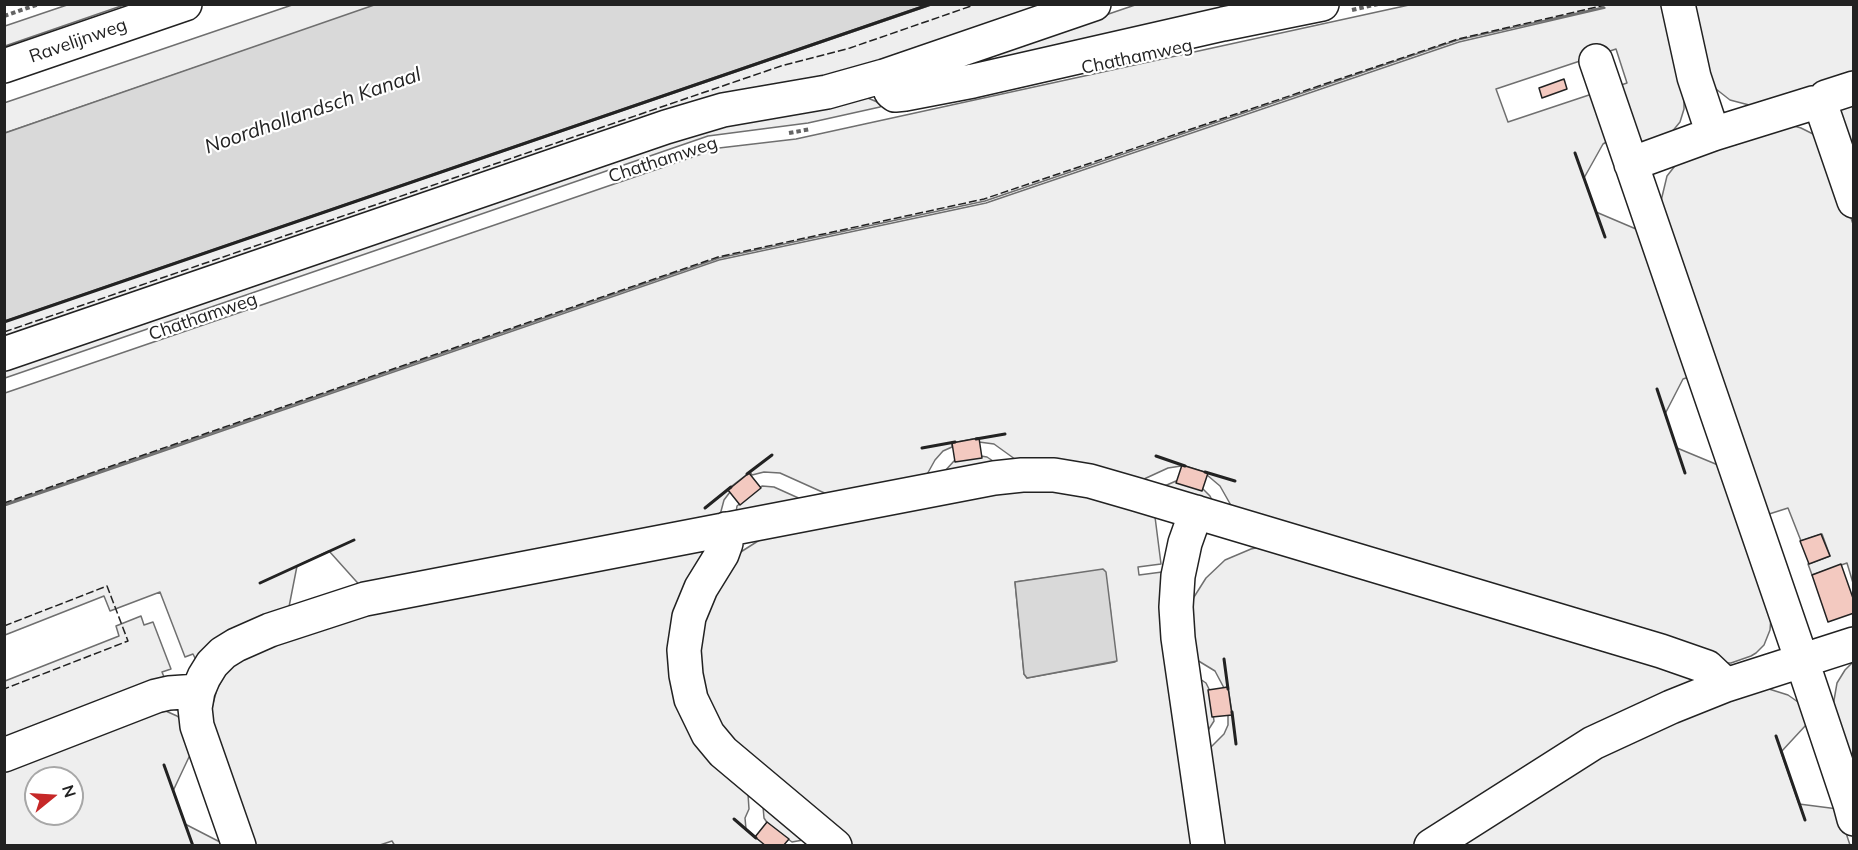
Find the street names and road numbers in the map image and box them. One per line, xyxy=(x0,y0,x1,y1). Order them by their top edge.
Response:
street label: Ravelijnweg xyxy=(26,14,130,68)
street label: Chathamweg xyxy=(1079,35,1195,79)
street label: Chathamweg xyxy=(606,132,720,188)
street label: Chathamweg xyxy=(146,288,260,346)

